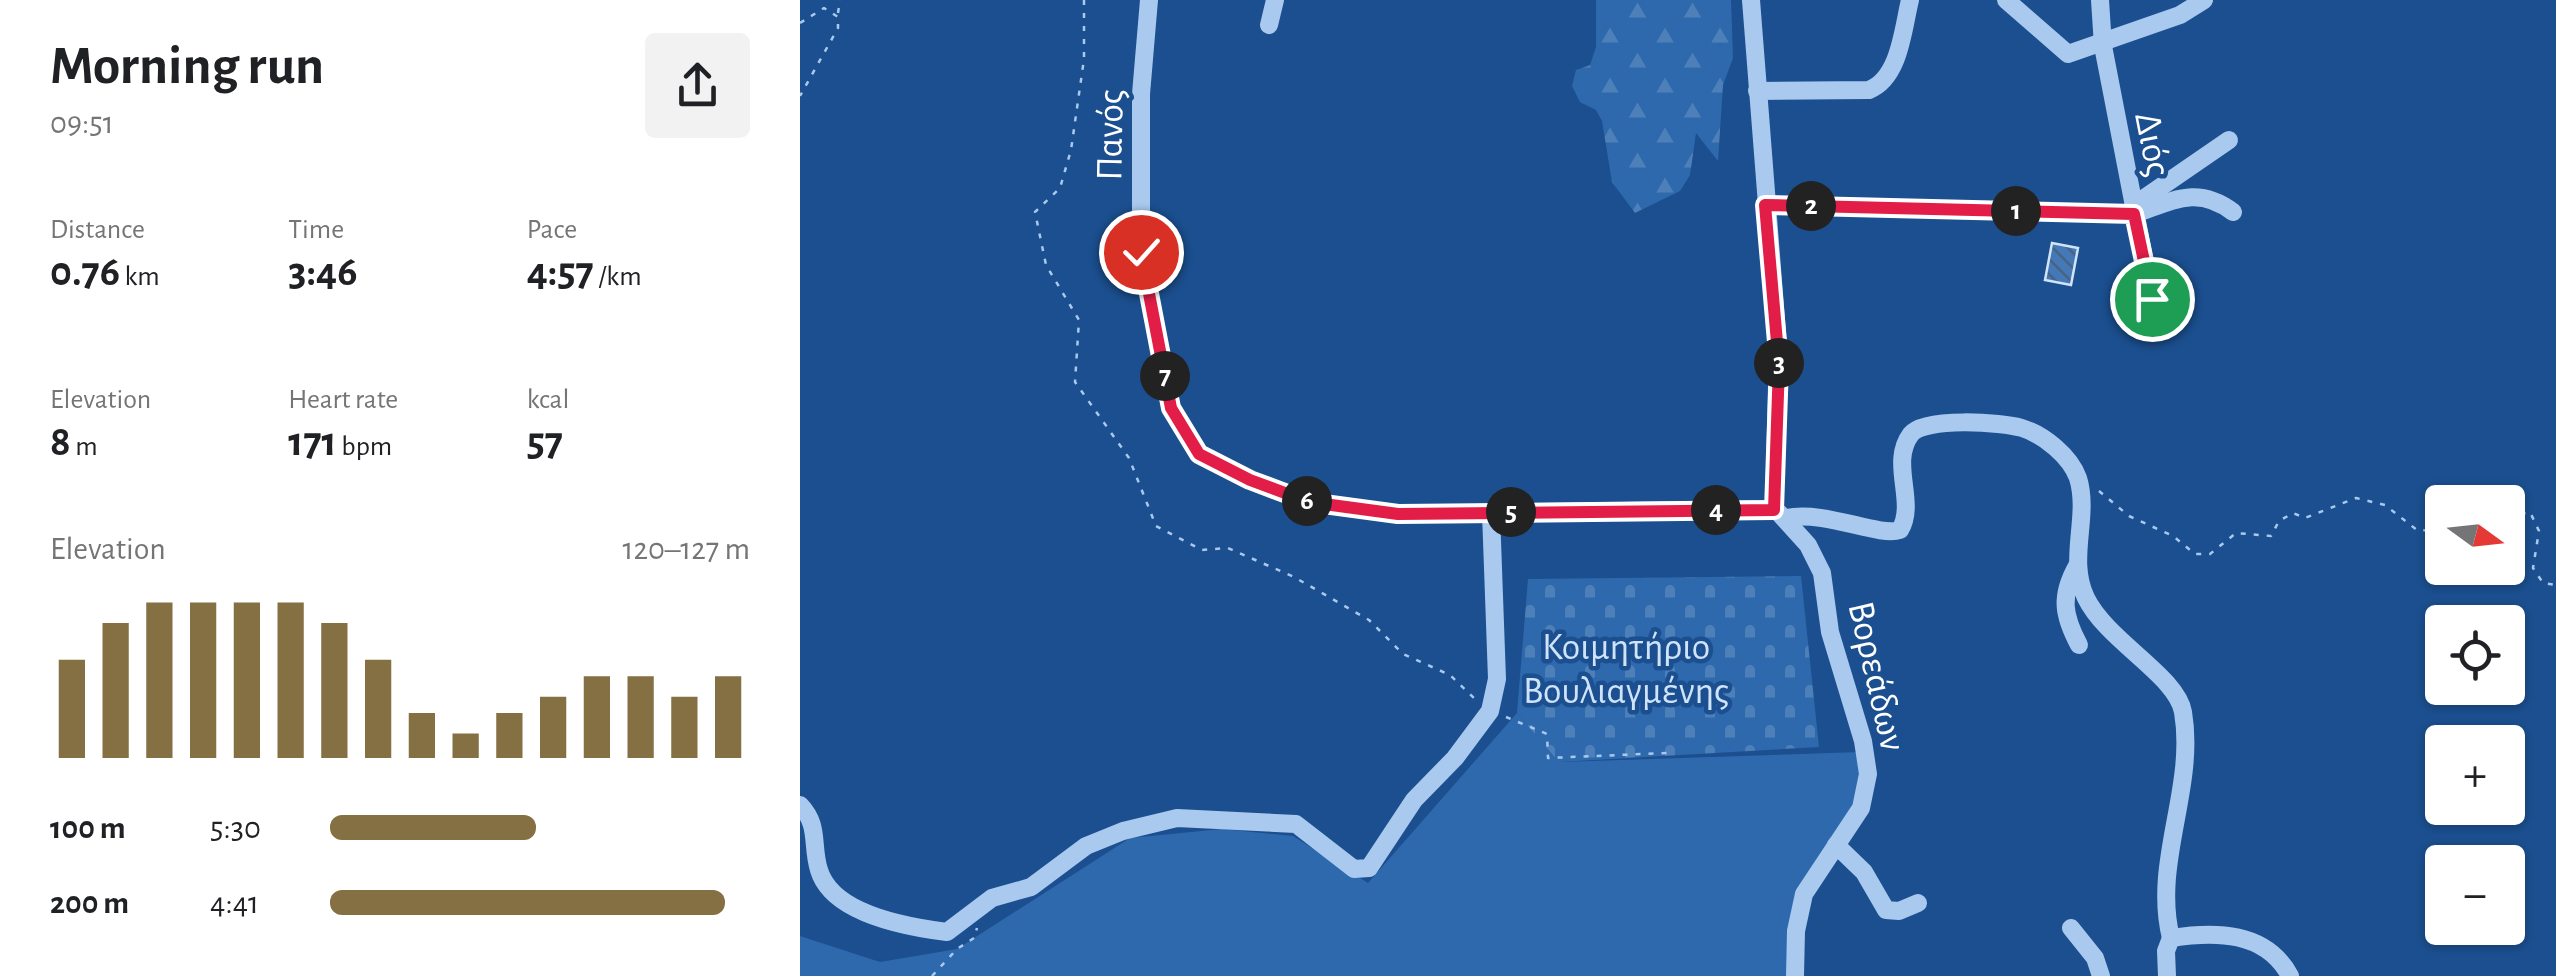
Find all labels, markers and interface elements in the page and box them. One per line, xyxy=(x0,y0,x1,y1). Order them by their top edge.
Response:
button: share xyxy=(645,33,750,138)
text: Morning run xyxy=(50,39,324,94)
street label: Πανός xyxy=(1091,89,1131,181)
text: 09:51 xyxy=(50,107,114,139)
street label: Διός xyxy=(2127,109,2177,180)
pin: 2 xyxy=(1786,181,1836,231)
pin: 1 xyxy=(1991,186,2041,236)
text: 2 xyxy=(1804,192,1818,220)
text: 1 xyxy=(2011,197,2021,225)
pin xyxy=(1099,210,1184,295)
text: Distance xyxy=(50,216,145,244)
text: Time xyxy=(288,216,344,244)
text: Pace xyxy=(527,216,577,244)
icon: check xyxy=(1114,225,1169,280)
text: 0.76 xyxy=(50,251,120,293)
text: 3:46 xyxy=(288,251,357,293)
text: 4:57 xyxy=(527,251,594,293)
pin xyxy=(2110,257,2195,342)
text: km xyxy=(120,263,160,291)
text: /km xyxy=(594,263,642,291)
icon: arrive xyxy=(2125,272,2180,327)
pin: 3 xyxy=(1754,338,1804,388)
text: 3 xyxy=(1773,349,1785,377)
pin: 7 xyxy=(1140,351,1190,401)
text: 7 xyxy=(1159,362,1171,390)
text: Elevation xyxy=(50,386,151,414)
text: Heart rate xyxy=(288,386,398,414)
text: kcal xyxy=(527,386,569,414)
text: 8 xyxy=(50,421,71,463)
text: 171 xyxy=(288,421,337,463)
text: 57 xyxy=(527,421,563,463)
text: m xyxy=(71,433,98,461)
text: bpm xyxy=(337,433,392,461)
pin: 6 xyxy=(1282,476,1332,526)
pin: 4 xyxy=(1691,485,1741,535)
north arrow xyxy=(2425,485,2525,585)
map controls xyxy=(2425,485,2525,945)
text: 6 xyxy=(1300,487,1314,515)
pin: 5 xyxy=(1486,487,1536,537)
text: 4 xyxy=(1709,496,1723,524)
text: 5 xyxy=(1505,498,1517,526)
text: Elevation xyxy=(50,533,166,565)
text: 120–127 m xyxy=(623,533,750,565)
street label: Βορεάδων xyxy=(1840,598,1912,755)
button: locate xyxy=(2425,605,2525,705)
park label: Κοιμητήριο Βουλιαγμένης xyxy=(1523,629,1729,711)
button: + xyxy=(2425,725,2525,825)
text: 100 m xyxy=(50,812,126,844)
text: 5:30 xyxy=(210,812,261,844)
button: − xyxy=(2425,845,2525,945)
text: 200 m xyxy=(50,887,129,919)
text: 4:41 xyxy=(210,887,259,919)

